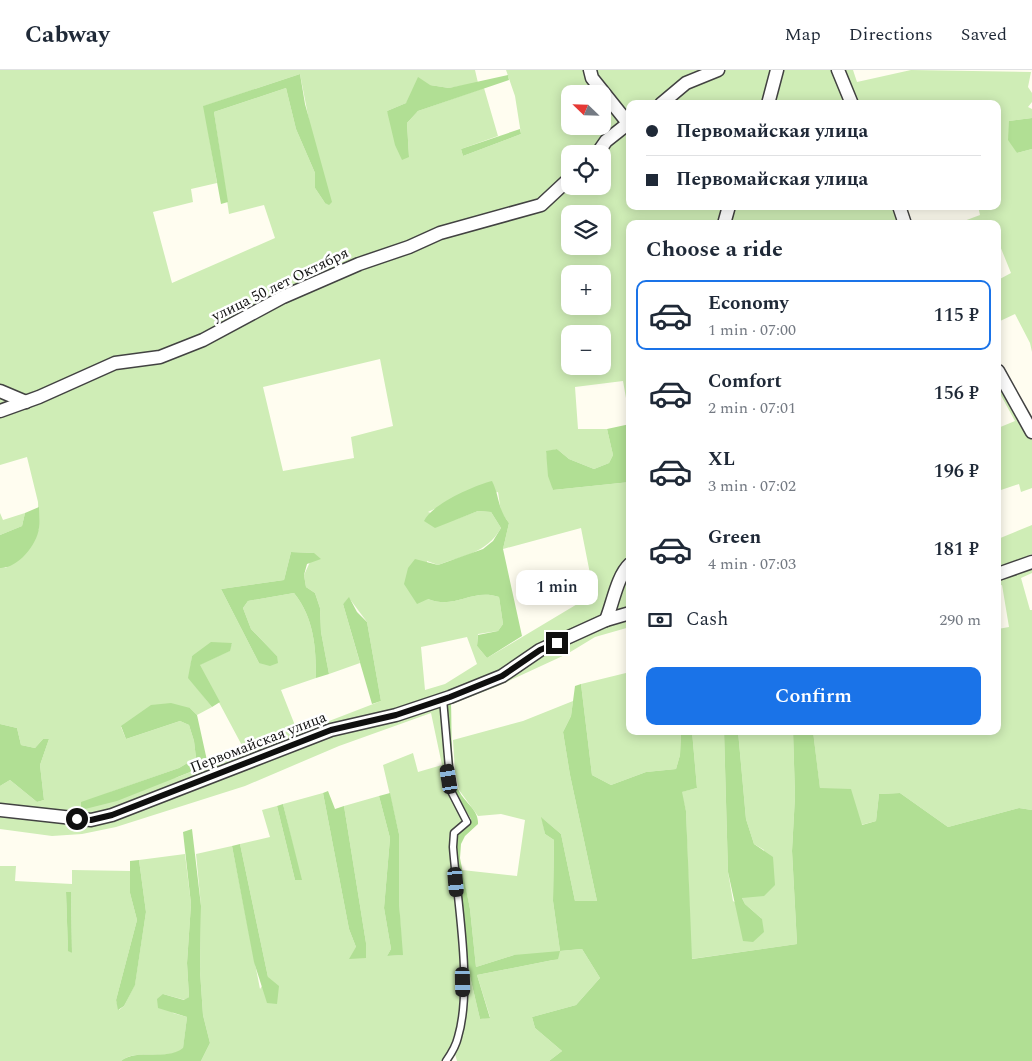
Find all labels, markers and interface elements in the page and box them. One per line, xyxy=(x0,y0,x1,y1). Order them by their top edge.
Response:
text: Cabway xyxy=(25,17,110,53)
text: Map xyxy=(785,21,821,48)
text: Directions xyxy=(849,21,933,48)
text: Saved xyxy=(961,21,1007,48)
north arrow xyxy=(561,85,611,135)
map controls xyxy=(561,85,611,375)
text: Первомайская улица xyxy=(676,117,868,146)
button: locate xyxy=(561,145,611,195)
text: Первомайская улица xyxy=(676,165,868,194)
button: layers xyxy=(561,205,611,255)
text: Choose a ride xyxy=(646,233,783,266)
street label: улица 50 лет Октября xyxy=(207,241,353,328)
button: + xyxy=(561,265,611,315)
text: Economy xyxy=(708,289,789,318)
icon: car xyxy=(648,293,693,338)
text: 115 ₽ xyxy=(934,301,979,330)
text: 1 min · 07:00 xyxy=(708,318,796,342)
button: − xyxy=(561,325,611,375)
text: Comfort xyxy=(708,367,782,396)
icon: car xyxy=(648,371,693,416)
text: 156 ₽ xyxy=(934,379,979,408)
text: 2 min · 07:01 xyxy=(708,396,796,420)
text: XL xyxy=(708,445,735,474)
icon: car xyxy=(648,449,693,494)
text: 196 ₽ xyxy=(934,457,979,486)
text: 3 min · 07:02 xyxy=(708,474,796,498)
text: Green xyxy=(708,523,761,552)
icon: car xyxy=(648,527,693,572)
text: 181 ₽ xyxy=(934,535,979,564)
text: 4 min · 07:03 xyxy=(708,552,796,576)
callout: 1 min xyxy=(516,570,598,606)
text: 1 min xyxy=(536,575,578,599)
text: Cash xyxy=(686,605,728,634)
icon: cash xyxy=(646,606,674,634)
text: 290 m xyxy=(939,608,981,632)
route end xyxy=(546,632,568,654)
button: Confirm xyxy=(646,667,981,725)
street label: Первомайская улица xyxy=(186,706,331,779)
car xyxy=(439,763,458,795)
route start xyxy=(66,808,88,830)
car xyxy=(447,866,464,898)
car xyxy=(455,967,470,997)

